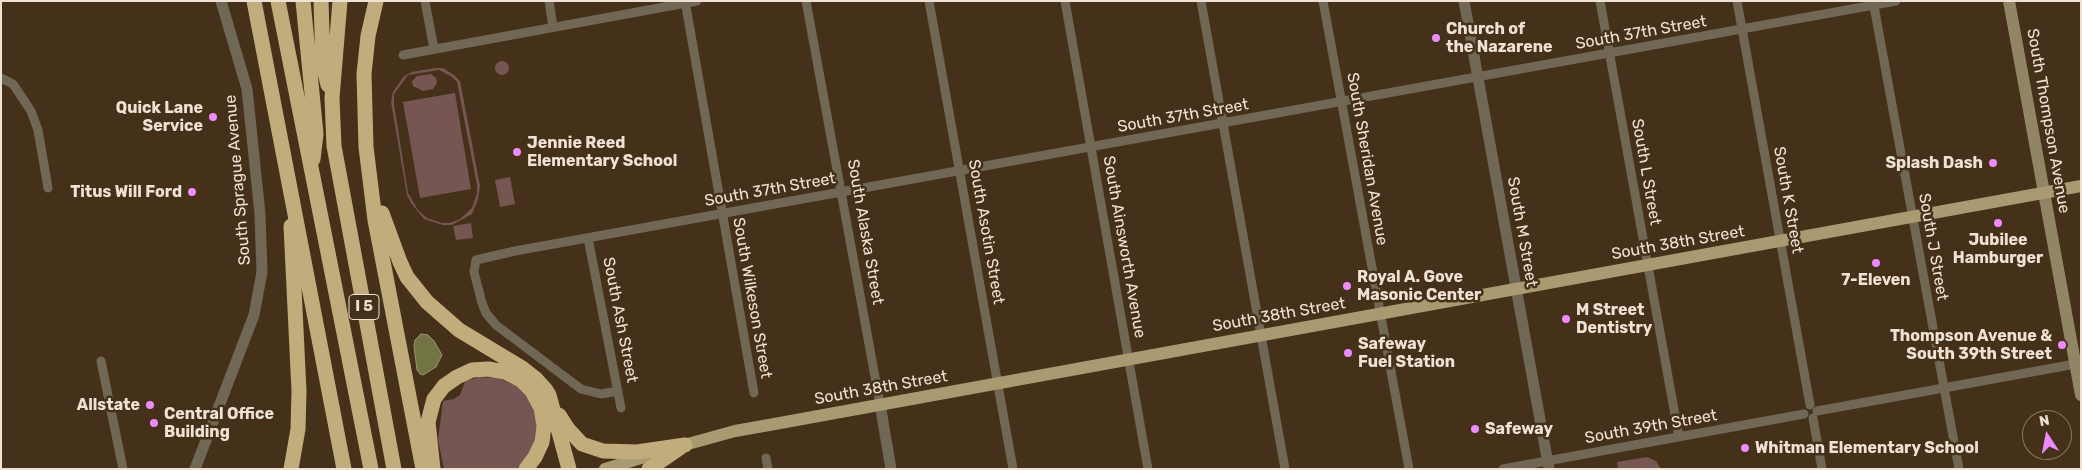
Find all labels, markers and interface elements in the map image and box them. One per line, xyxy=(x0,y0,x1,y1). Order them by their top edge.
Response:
street label: South 37th Street xyxy=(1574,12,1708,54)
place label: Church of the Nazarene xyxy=(1446,19,1553,57)
street label: South Thompson Avenue xyxy=(2022,27,2074,215)
marker: Church of the Nazarene xyxy=(1430,32,1442,44)
street label: South Sheridan Avenue xyxy=(1342,71,1392,247)
street label: South Sprague Avenue xyxy=(221,94,255,266)
street label: South 37th Street xyxy=(1116,95,1250,137)
place label: Quick Lane Service xyxy=(116,98,203,136)
marker: Quick Lane Service xyxy=(207,111,219,123)
street label: South L Street xyxy=(1627,117,1665,227)
place label: Jennie Reed Elementary School xyxy=(527,133,677,171)
street label: South K Street xyxy=(1769,145,1807,255)
marker: Jennie Reed Elementary School xyxy=(511,146,523,158)
place label: Splash Dash xyxy=(1885,153,1983,173)
street label: South Ainsworth Avenue xyxy=(1099,154,1149,340)
marker: Splash Dash xyxy=(1987,157,1999,169)
street label: South Alaska Street xyxy=(843,158,887,306)
street label: South Asotin Street xyxy=(964,158,1008,306)
street label: South 37th Street xyxy=(703,169,837,211)
street label: South M Street xyxy=(1503,175,1541,289)
place label: Titus Will Ford xyxy=(70,182,182,202)
marker: Titus Will Ford xyxy=(186,186,198,198)
street label: South J Street xyxy=(1914,192,1952,302)
street label: South Wilkeson Street xyxy=(728,216,776,380)
marker: Jubilee Hamburger xyxy=(1992,217,2004,229)
street label: South 38th Street xyxy=(1610,222,1746,264)
place label: Jubilee Hamburger xyxy=(1953,230,2043,268)
street label: South Ash Street xyxy=(598,256,642,384)
marker: 7-Eleven xyxy=(1870,257,1882,269)
place label: Royal A. Gove Masonic Center xyxy=(1357,267,1481,305)
place label: 7-Eleven xyxy=(1841,270,1911,290)
marker: Royal A. Gove Masonic Center xyxy=(1341,280,1353,292)
road number: I 5 xyxy=(349,294,379,320)
street label: South 38th Street xyxy=(1211,294,1347,336)
place label: M Street Dentistry xyxy=(1576,300,1652,338)
marker: M Street Dentistry xyxy=(1560,313,1572,325)
place label: Thompson Avenue & South 39th Street xyxy=(1890,326,2052,364)
place label: Safeway Fuel Station xyxy=(1358,334,1455,372)
marker: Thompson Avenue & South 39th Street xyxy=(2056,339,2068,351)
marker: Safeway Fuel Station xyxy=(1342,347,1354,359)
street label: South 38th Street xyxy=(813,367,949,409)
place label: Allstate xyxy=(77,395,140,415)
marker: Allstate xyxy=(144,399,156,411)
place label: Central Office Building xyxy=(164,404,274,442)
street label: South 39th Street xyxy=(1583,406,1719,448)
north arrow xyxy=(2022,410,2072,460)
text: N xyxy=(2038,411,2051,430)
marker: Central Office Building xyxy=(148,417,160,429)
place label: Safeway xyxy=(1485,419,1553,439)
marker: Safeway xyxy=(1469,423,1481,435)
place label: Whitman Elementary School xyxy=(1755,438,1979,458)
marker: Whitman Elementary School xyxy=(1739,442,1751,454)

